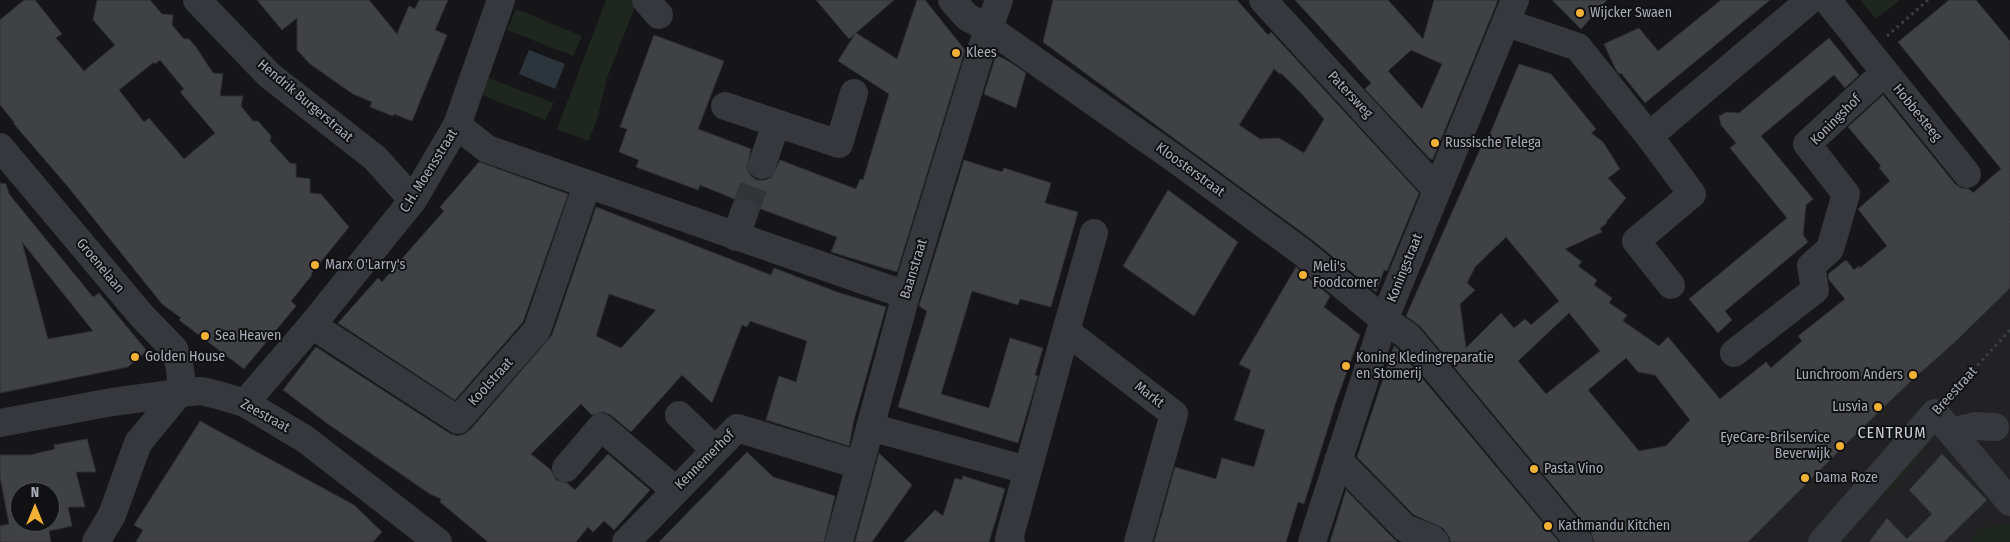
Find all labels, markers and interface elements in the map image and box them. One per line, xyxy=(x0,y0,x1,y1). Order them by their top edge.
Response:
place label: Wijcker Swaen xyxy=(1590,5,1672,21)
marker: Wijcker Swaen xyxy=(1574,7,1586,19)
place label: Klees xyxy=(966,45,997,61)
marker: Klees xyxy=(950,47,962,59)
street label: Hendrik Burgerstraat xyxy=(254,56,356,146)
street label: Patersweg xyxy=(1324,68,1376,122)
street label: Hobbesteeg xyxy=(1889,81,1945,145)
street label: Koningshof xyxy=(1807,91,1865,149)
street label: C.H. Moensstraat xyxy=(397,126,461,216)
place label: Russische Telega xyxy=(1445,135,1541,151)
marker: Russische Telega xyxy=(1429,137,1441,149)
street label: Kloosterstraat xyxy=(1152,139,1228,201)
street label: Koningstraat xyxy=(1384,231,1426,305)
street label: Groenelaan xyxy=(72,235,128,297)
street label: Baanstraat xyxy=(897,237,931,301)
place label: Marx O'Larry's xyxy=(325,257,405,273)
marker: Marx O'Larry's xyxy=(309,259,321,271)
place label: Meli's Foodcorner xyxy=(1313,259,1378,292)
marker: Meli's Foodcorner xyxy=(1297,269,1309,281)
place label: Sea Heaven xyxy=(215,328,281,344)
marker: Sea Heaven xyxy=(199,330,211,342)
place label: Golden House xyxy=(145,349,225,365)
place label: Koning Kledingreparatie en Stomerij xyxy=(1356,350,1494,382)
marker: Golden House xyxy=(129,351,141,363)
street label: Koolstraat xyxy=(465,355,517,409)
marker: Koning Kledingreparatie en Stomerij xyxy=(1340,360,1352,372)
street label: Breestraat xyxy=(1929,363,1981,419)
place label: Lunchroom Anders xyxy=(1796,367,1903,383)
marker: Lunchroom Anders xyxy=(1907,369,1919,381)
street label: Markt xyxy=(1131,378,1167,412)
street label: Zeestraat xyxy=(238,396,292,436)
place label: Lusvia xyxy=(1832,399,1868,415)
marker: Lusvia xyxy=(1872,401,1884,413)
district label: CENTRUM xyxy=(1857,424,1927,444)
street label: Kennemerhof xyxy=(672,427,738,493)
place label: EyeCare-Brilservice Beverwijk xyxy=(1720,430,1830,462)
marker: EyeCare-Brilservice Beverwijk xyxy=(1834,440,1846,452)
place label: Pasta Vino xyxy=(1544,461,1603,477)
marker: Pasta Vino xyxy=(1528,463,1540,475)
place label: Dama Roze xyxy=(1815,470,1878,486)
marker: Dama Roze xyxy=(1799,472,1811,484)
north arrow xyxy=(10,482,60,532)
text: N xyxy=(31,484,39,501)
place label: Kathmandu Kitchen xyxy=(1558,518,1670,534)
marker: Kathmandu Kitchen xyxy=(1542,520,1554,532)

